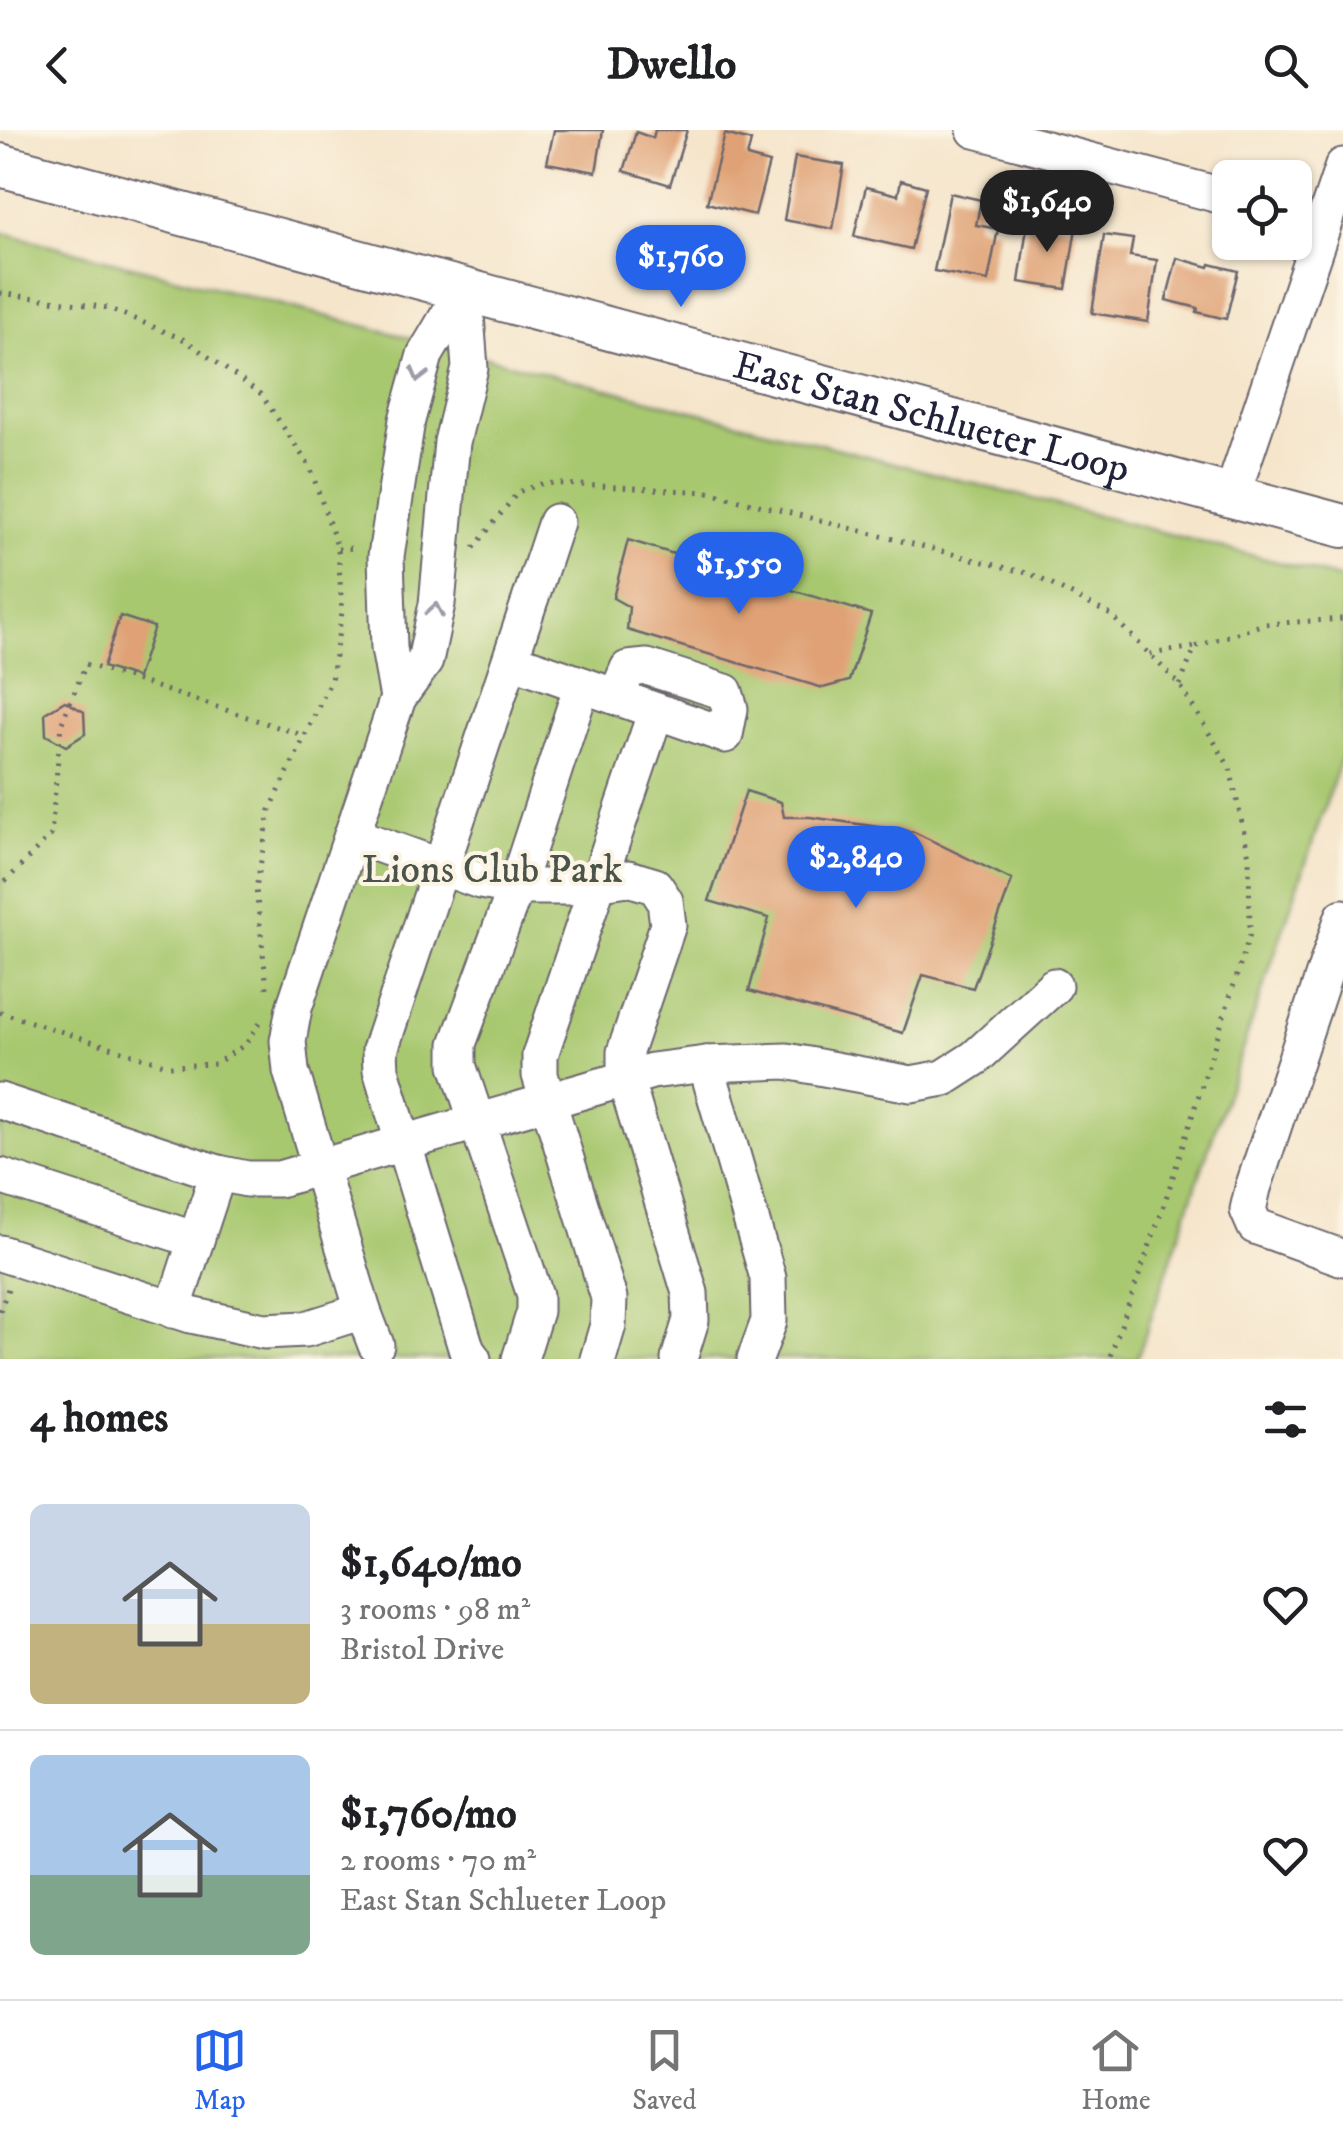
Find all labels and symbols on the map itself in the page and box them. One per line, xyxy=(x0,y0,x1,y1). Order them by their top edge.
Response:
pin: $1,640 xyxy=(966,170,1128,255)
pin: $1,760 xyxy=(600,225,762,310)
street label: East Stan Schlueter Loop xyxy=(728,341,1135,495)
one-way arrow xyxy=(410,366,431,383)
pin: $1,550 xyxy=(658,532,820,617)
one-way arrow xyxy=(424,602,445,618)
pin: $2,840 xyxy=(775,826,937,911)
park label: Lions Club Park xyxy=(361,846,623,896)

